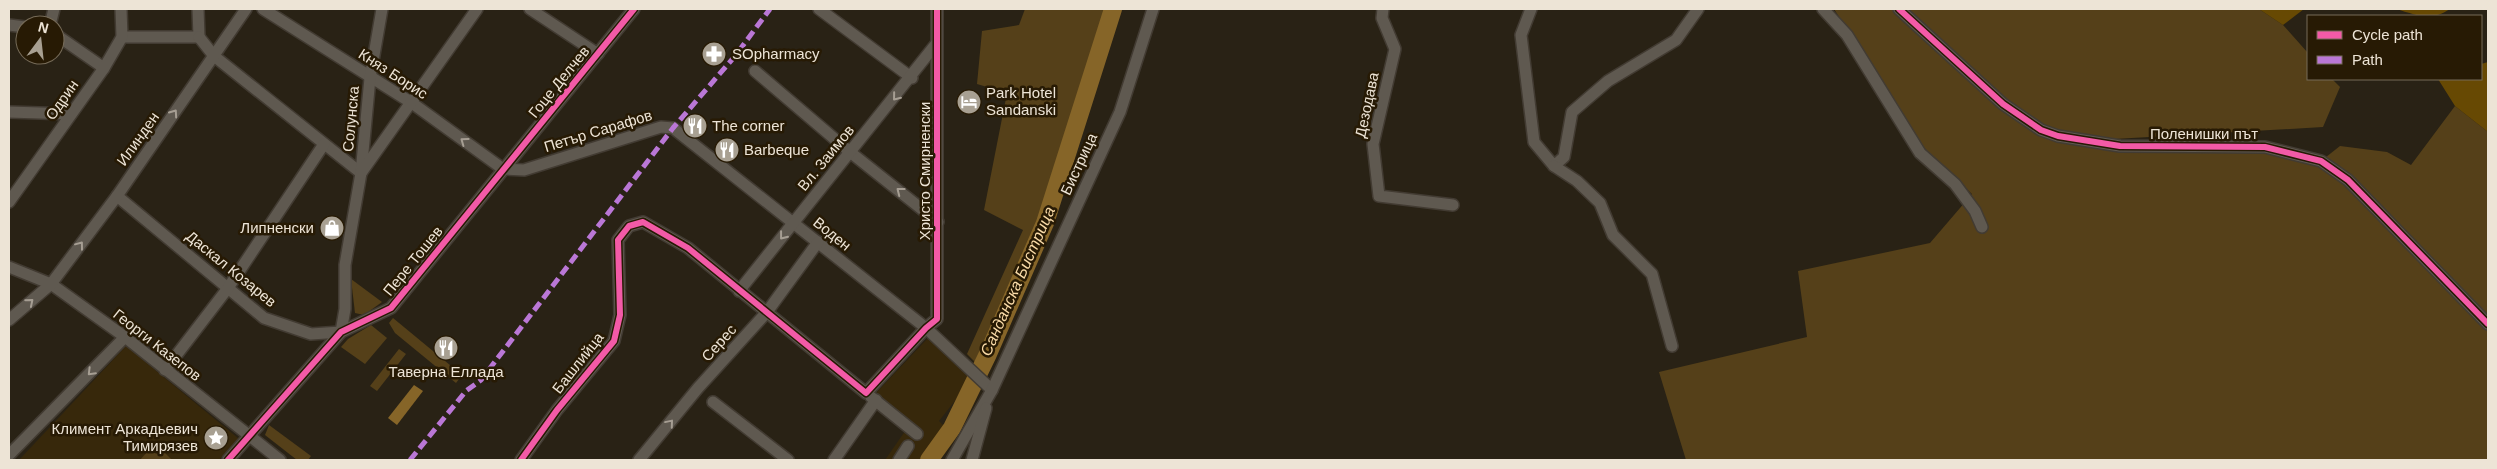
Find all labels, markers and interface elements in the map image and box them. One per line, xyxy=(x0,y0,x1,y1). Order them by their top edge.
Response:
north arrow xyxy=(15,15,65,65)
legend xyxy=(2307,15,2482,80)
text: N xyxy=(36,18,50,36)
text: Cycle path xyxy=(2352,26,2423,43)
pharmacy icon: SOpharmacy xyxy=(701,41,727,67)
street label: Гоце Делчев xyxy=(525,43,593,121)
street label: Княз Борис xyxy=(356,45,431,102)
place label: SOpharmacy xyxy=(732,45,820,62)
text: Path xyxy=(2352,51,2383,68)
street label: Дезодава xyxy=(1351,70,1382,139)
street label: Одрин xyxy=(42,76,81,123)
place label: Park Hotel Sandanski xyxy=(986,84,1056,118)
street label: Солунска xyxy=(339,85,362,153)
hotel icon: Park Hotel Sandanski xyxy=(956,89,982,115)
one-way arrow xyxy=(893,91,902,100)
street label: Христо Смирненски xyxy=(916,102,933,240)
street label: Петър Сарафов xyxy=(542,106,654,155)
street label: Илинден xyxy=(113,109,162,169)
one-way arrow xyxy=(168,109,177,119)
restaurant icon: The corner xyxy=(682,113,708,139)
place label: The corner xyxy=(712,117,785,134)
street label: Вл. Заимов xyxy=(794,121,857,194)
street label: Поленишки път xyxy=(2150,125,2258,142)
street label: Бистрица xyxy=(1057,130,1101,197)
restaurant icon: Barbeque xyxy=(714,137,740,163)
one-way arrow xyxy=(460,138,470,147)
place label: Barbeque xyxy=(744,141,809,158)
one-way arrow xyxy=(896,188,905,197)
water label: Санданска Бистрица xyxy=(977,204,1058,358)
street label: Воден xyxy=(810,213,855,254)
shop icon: Липненски xyxy=(319,215,345,241)
place label: Липненски xyxy=(240,219,314,236)
street label: Пере Тошев xyxy=(379,222,446,299)
street label: Даскал Козарев xyxy=(183,227,280,310)
one-way arrow xyxy=(780,230,788,239)
one-way arrow xyxy=(74,241,83,251)
one-way arrow xyxy=(24,299,33,308)
street label: Георги Казепов xyxy=(110,305,205,384)
street label: Серес xyxy=(698,320,740,364)
street label: Башлийца xyxy=(549,328,607,397)
restaurant icon: Таверна Еллада xyxy=(433,335,459,361)
place label: Таверна Еллада xyxy=(388,363,504,380)
one-way arrow xyxy=(87,366,96,375)
one-way arrow xyxy=(664,419,673,428)
place label: Климент Аркадьевич Тимирязев xyxy=(52,420,198,454)
place icon: Климент Аркадьевич Тимирязев xyxy=(203,425,229,451)

